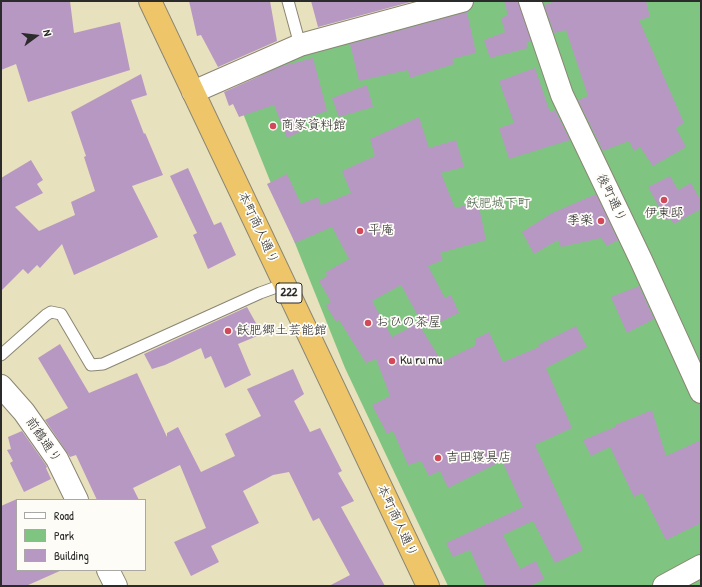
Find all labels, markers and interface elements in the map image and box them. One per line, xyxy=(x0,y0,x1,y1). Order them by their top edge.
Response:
north arrow xyxy=(16,16,56,56)
text: N xyxy=(40,28,55,38)
place label: 商家資料館 xyxy=(281,118,346,134)
marker: 商家資料館 xyxy=(268,121,278,131)
street label: 後町通り xyxy=(593,171,629,225)
street label: 本町商人通り xyxy=(234,189,282,267)
marker: 伊東邸 xyxy=(659,195,669,205)
park label: 飫肥城下町 xyxy=(466,196,530,212)
place label: 伊東邸 xyxy=(645,206,683,222)
place label: 季楽 xyxy=(567,213,593,229)
marker: 季楽 xyxy=(596,216,606,226)
place label: 平庵 xyxy=(368,223,394,239)
marker: 平庵 xyxy=(355,226,365,236)
road number: 222 xyxy=(276,283,302,303)
place label: おひの茶屋 xyxy=(376,315,441,331)
marker: おひの茶屋 xyxy=(363,318,373,328)
place label: 飫肥郷土芸能館 xyxy=(236,323,327,339)
marker: 飫肥郷土芸能館 xyxy=(223,326,233,336)
place label: Ku ru mu xyxy=(400,353,442,369)
marker: Ku ru mu xyxy=(387,356,397,366)
street label: 前鶴通り xyxy=(22,414,64,466)
place label: 吉田寝具店 xyxy=(446,450,511,466)
marker: 吉田寝具店 xyxy=(433,453,443,463)
street label: 本町商人通り xyxy=(373,482,421,560)
legend xyxy=(16,499,146,571)
text: Road xyxy=(54,507,74,524)
text: Park xyxy=(54,527,74,544)
text: Building xyxy=(54,547,89,564)

